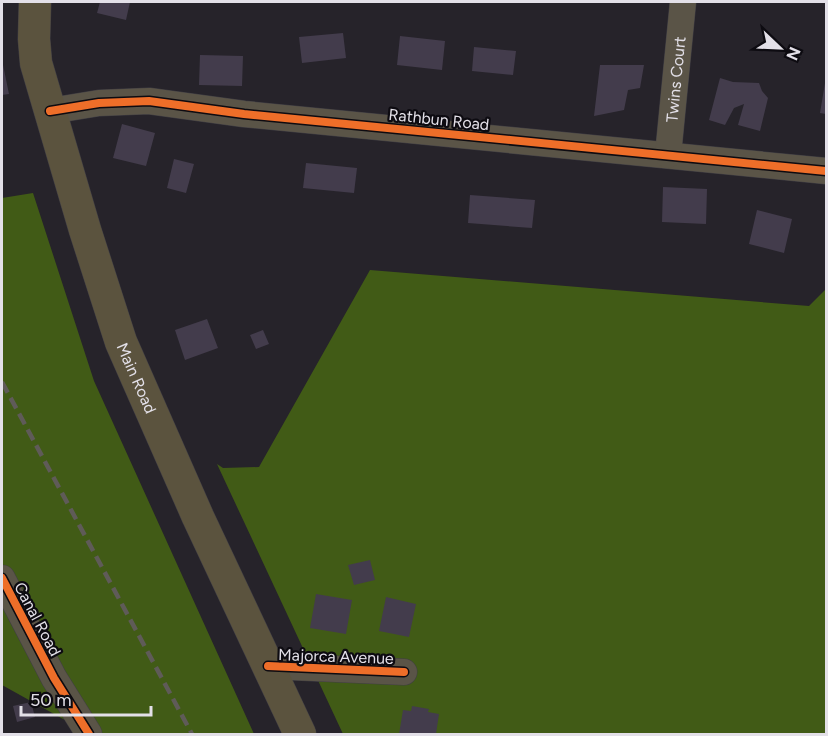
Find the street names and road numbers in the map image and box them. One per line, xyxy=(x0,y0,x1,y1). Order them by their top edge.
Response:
street label: Twins Court xyxy=(662,35,690,123)
street label: Rathbun Road xyxy=(388,105,490,134)
street label: Main Road xyxy=(112,340,160,416)
street label: Canal Road xyxy=(10,579,65,659)
street label: Majorca Avenue xyxy=(278,645,394,668)

